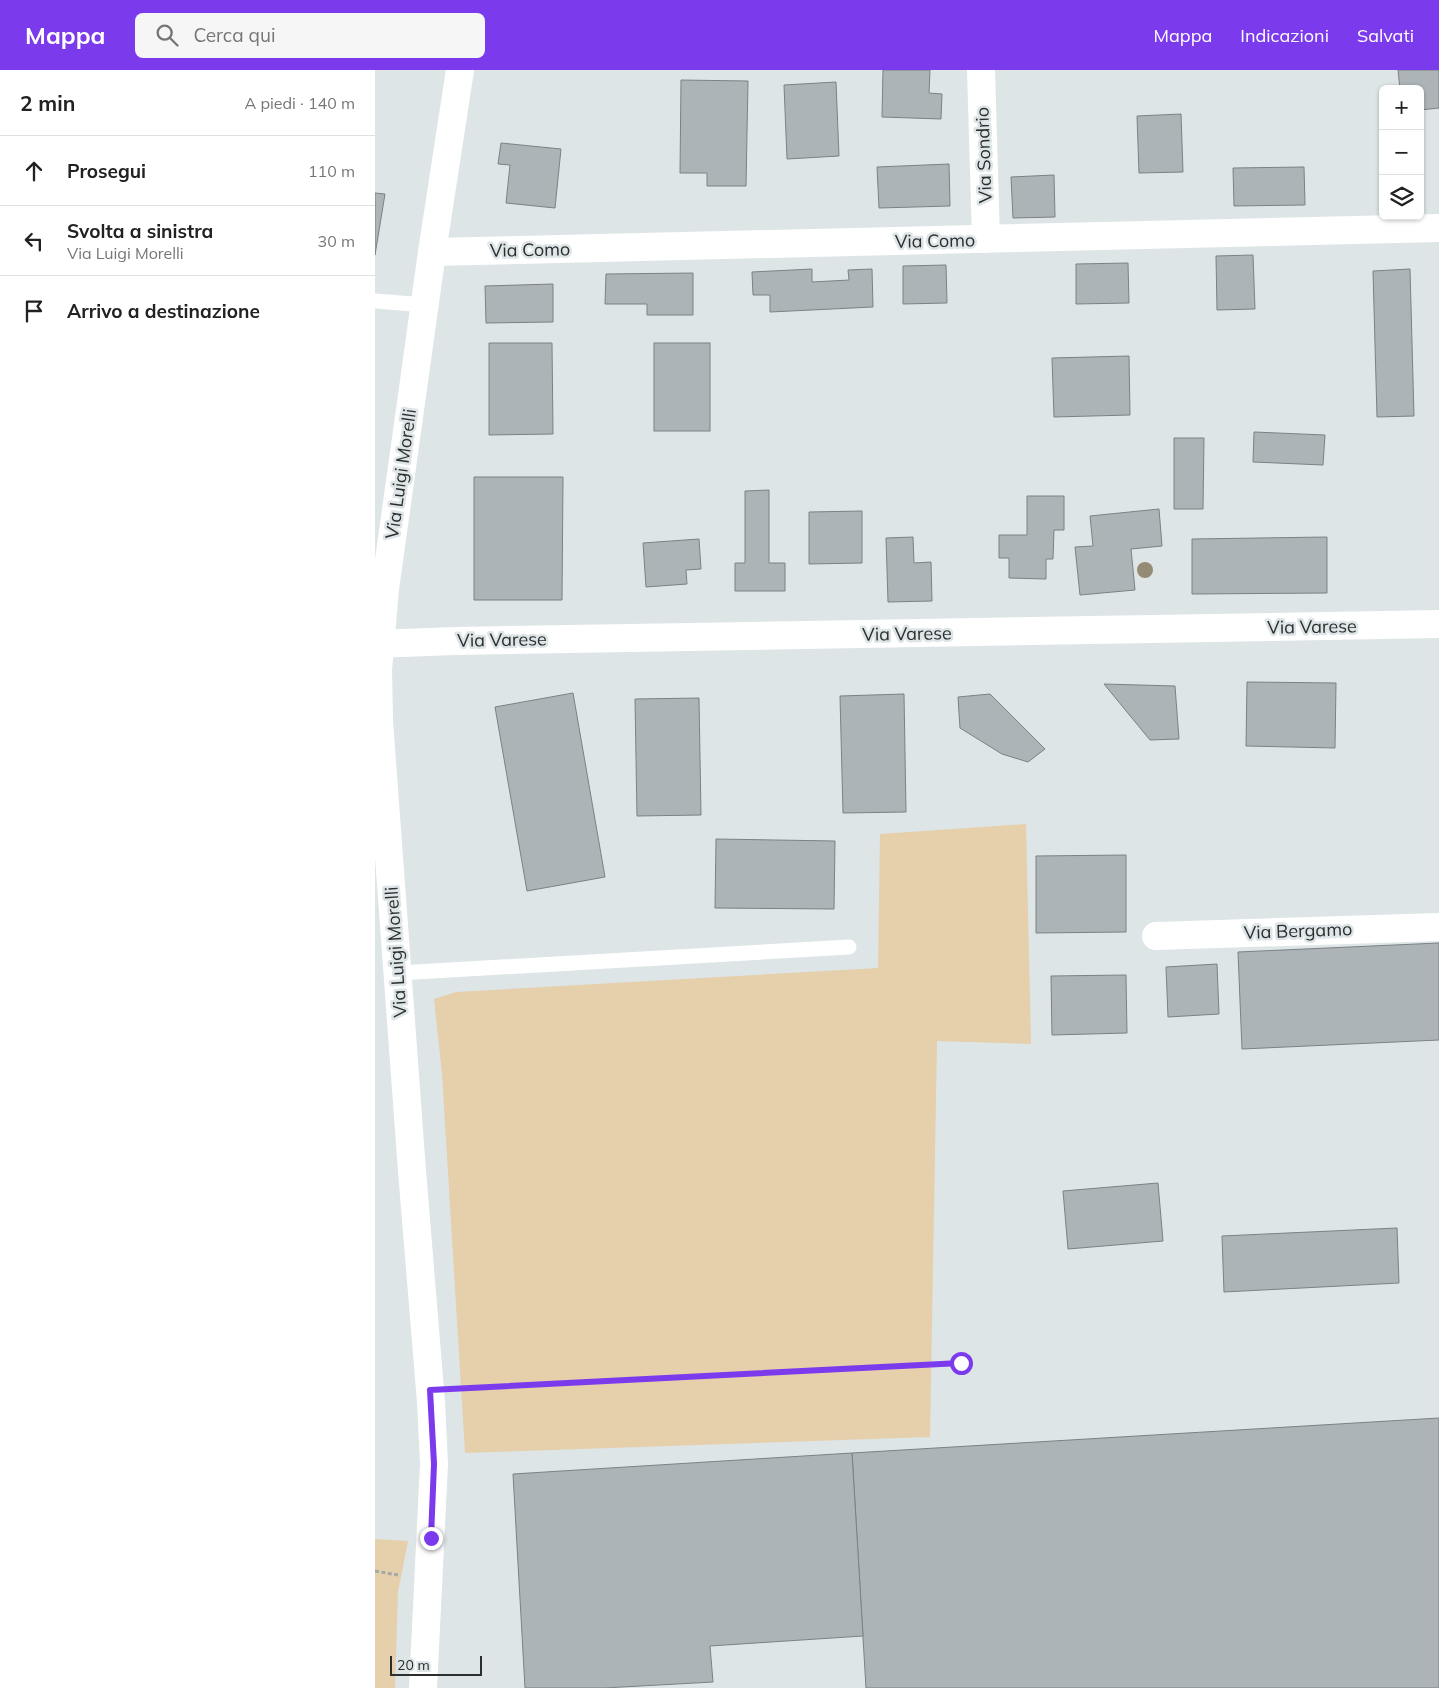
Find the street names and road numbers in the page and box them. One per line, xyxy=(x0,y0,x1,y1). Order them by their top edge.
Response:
street label: Via Sondrio xyxy=(970,106,997,204)
street label: Via Como xyxy=(895,228,975,253)
street label: Via Como xyxy=(490,237,570,262)
street label: Via Luigi Morelli xyxy=(380,407,421,541)
street label: Via Varese xyxy=(1267,614,1357,639)
street label: Via Varese xyxy=(862,621,952,646)
street label: Via Varese xyxy=(457,627,547,652)
street label: Via Luigi Morelli xyxy=(379,886,412,1018)
street label: Via Bergamo xyxy=(1243,917,1353,944)

